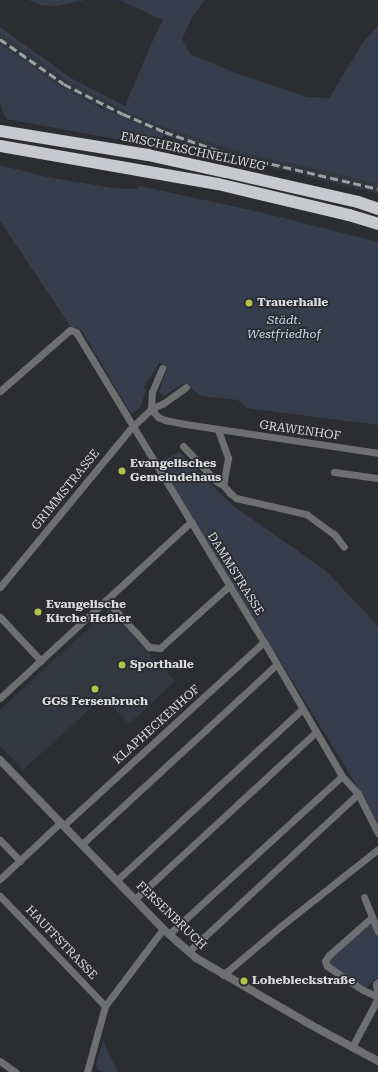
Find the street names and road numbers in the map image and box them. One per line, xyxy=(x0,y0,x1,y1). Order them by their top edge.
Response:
street label: EMSCHERSCHNELLWEG xyxy=(119,130,267,174)
street label: GRAWENHOF xyxy=(258,418,342,444)
street label: GRIMMSTRASSE xyxy=(29,447,103,533)
street label: DAMMSTRASSE xyxy=(204,530,266,618)
street label: KLAPHECKENHOF xyxy=(111,682,203,768)
street label: FERSENBRUCH xyxy=(133,879,209,953)
street label: HAUFFSTRASSE xyxy=(22,903,100,983)

